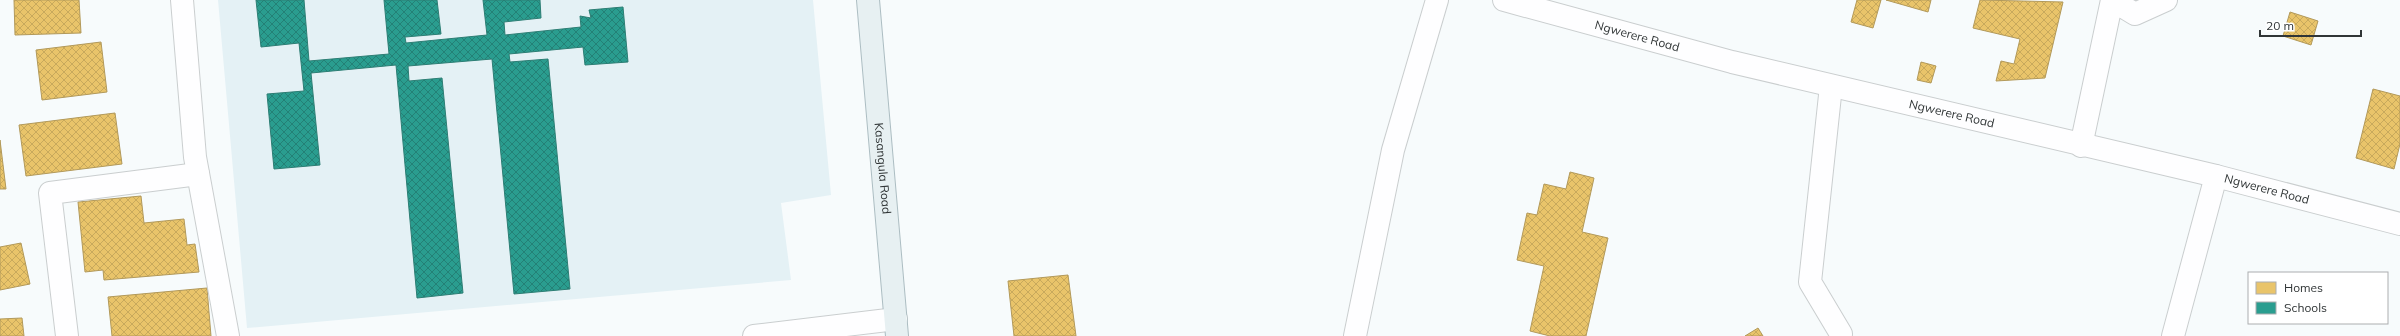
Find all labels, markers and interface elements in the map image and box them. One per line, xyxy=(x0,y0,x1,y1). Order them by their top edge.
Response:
scale bar xyxy=(2260,12,2361,38)
street label: Ngwerere Road xyxy=(1593,17,1681,54)
text: 20 m xyxy=(2266,18,2294,33)
street label: Ngwerere Road xyxy=(1908,96,1996,131)
street label: Kasangula Road xyxy=(872,122,894,215)
street label: Ngwerere Road xyxy=(2223,170,2311,207)
legend xyxy=(2248,272,2388,324)
text: Homes xyxy=(2284,280,2323,295)
text: Schools xyxy=(2284,300,2327,315)

